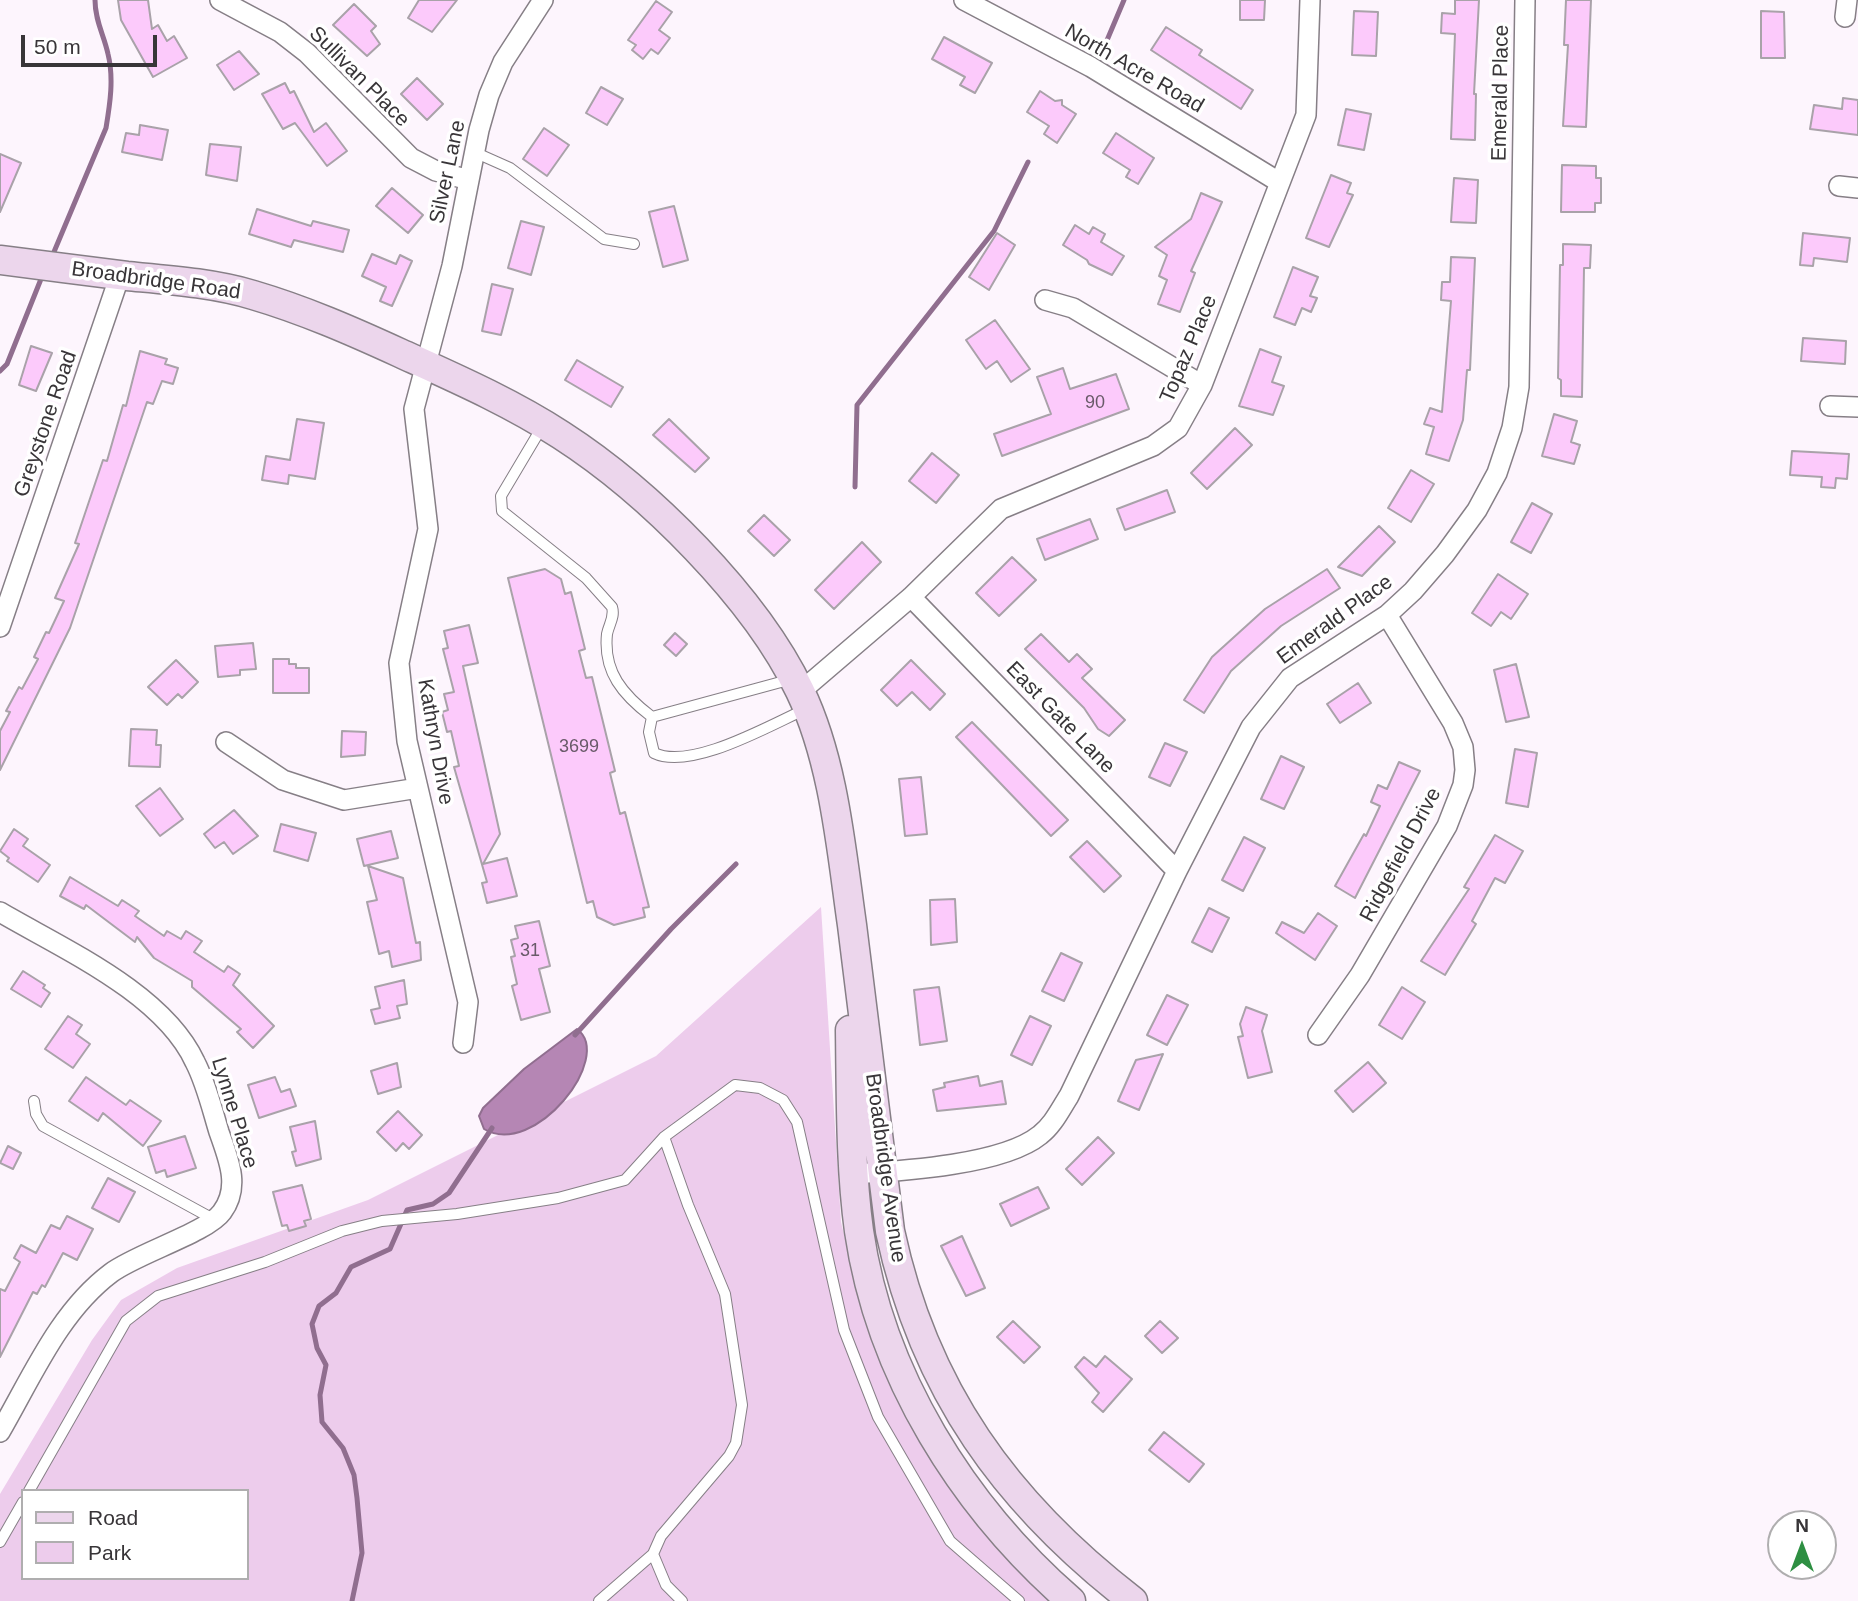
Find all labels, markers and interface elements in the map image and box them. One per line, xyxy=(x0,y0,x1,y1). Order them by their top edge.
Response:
street label: North Acre Road xyxy=(1060,19,1208,119)
scale bar xyxy=(24,21,161,65)
street label: Sullivan Place xyxy=(303,21,415,133)
street label: Emerald Place xyxy=(1487,25,1515,161)
text: 50 m xyxy=(34,35,81,58)
street label: Silver Lane xyxy=(425,118,471,226)
street label: Broadbridge Road xyxy=(70,257,242,305)
street label: Topaz Place xyxy=(1155,291,1223,407)
street label: Greystone Road xyxy=(9,348,83,500)
house number: 90 xyxy=(1085,392,1105,414)
street label: Emerald Place xyxy=(1272,570,1398,670)
street label: East Gate Lane xyxy=(1000,657,1120,779)
street label: Kathryn Drive xyxy=(412,677,458,807)
house number: 3699 xyxy=(559,736,599,758)
street label: Ridgefield Drive xyxy=(1355,784,1447,926)
house number: 31 xyxy=(520,940,540,962)
street label: Lynne Place xyxy=(205,1054,263,1172)
street label: Broadbridge Avenue xyxy=(859,1072,911,1264)
legend xyxy=(21,1489,248,1580)
text: Road xyxy=(88,1506,138,1529)
north arrow xyxy=(1767,1510,1837,1580)
text: N xyxy=(1795,1515,1809,1536)
text: Park xyxy=(88,1541,131,1564)

